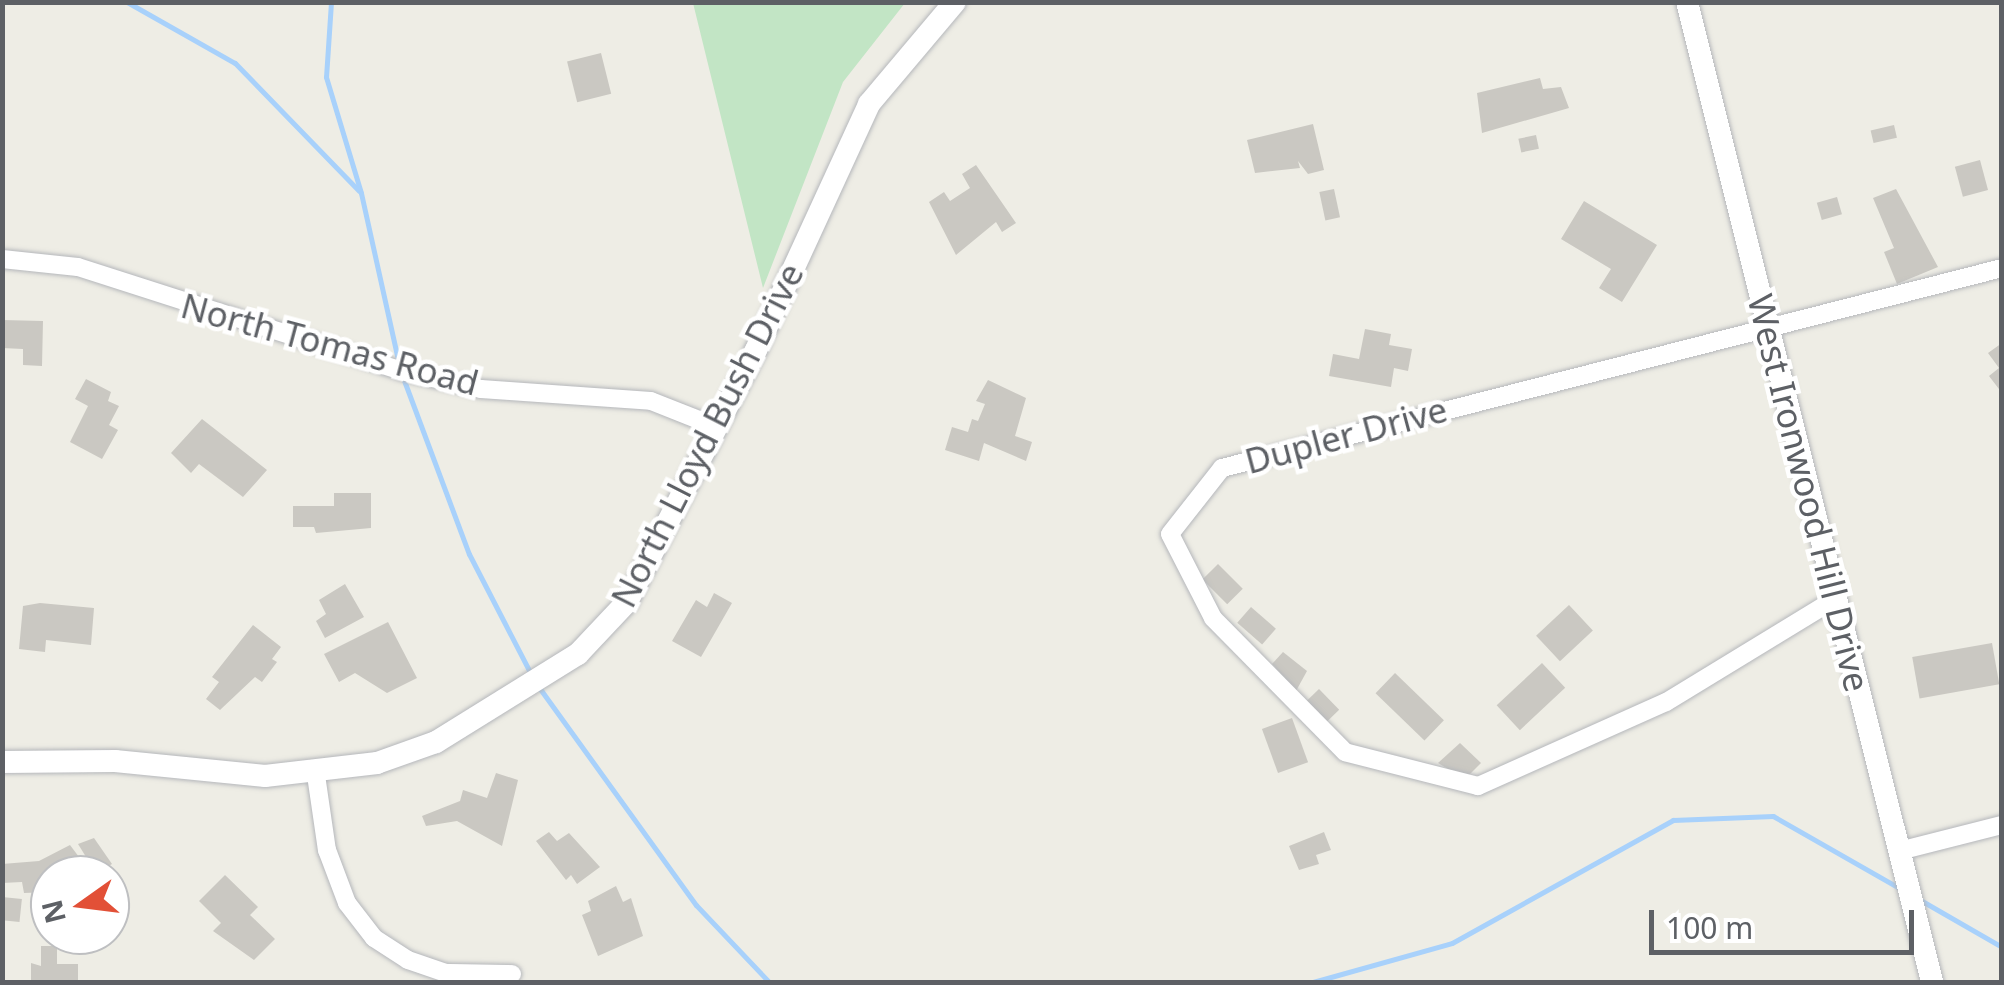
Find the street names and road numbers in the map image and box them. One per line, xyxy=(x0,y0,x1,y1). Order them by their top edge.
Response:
street label: North Lloyd Bush Drive xyxy=(602,256,812,614)
street label: North Tomas Road xyxy=(177,284,483,404)
street label: West Ironwood Hill Drive xyxy=(1739,290,1879,696)
street label: Dupler Drive xyxy=(1240,388,1452,482)

